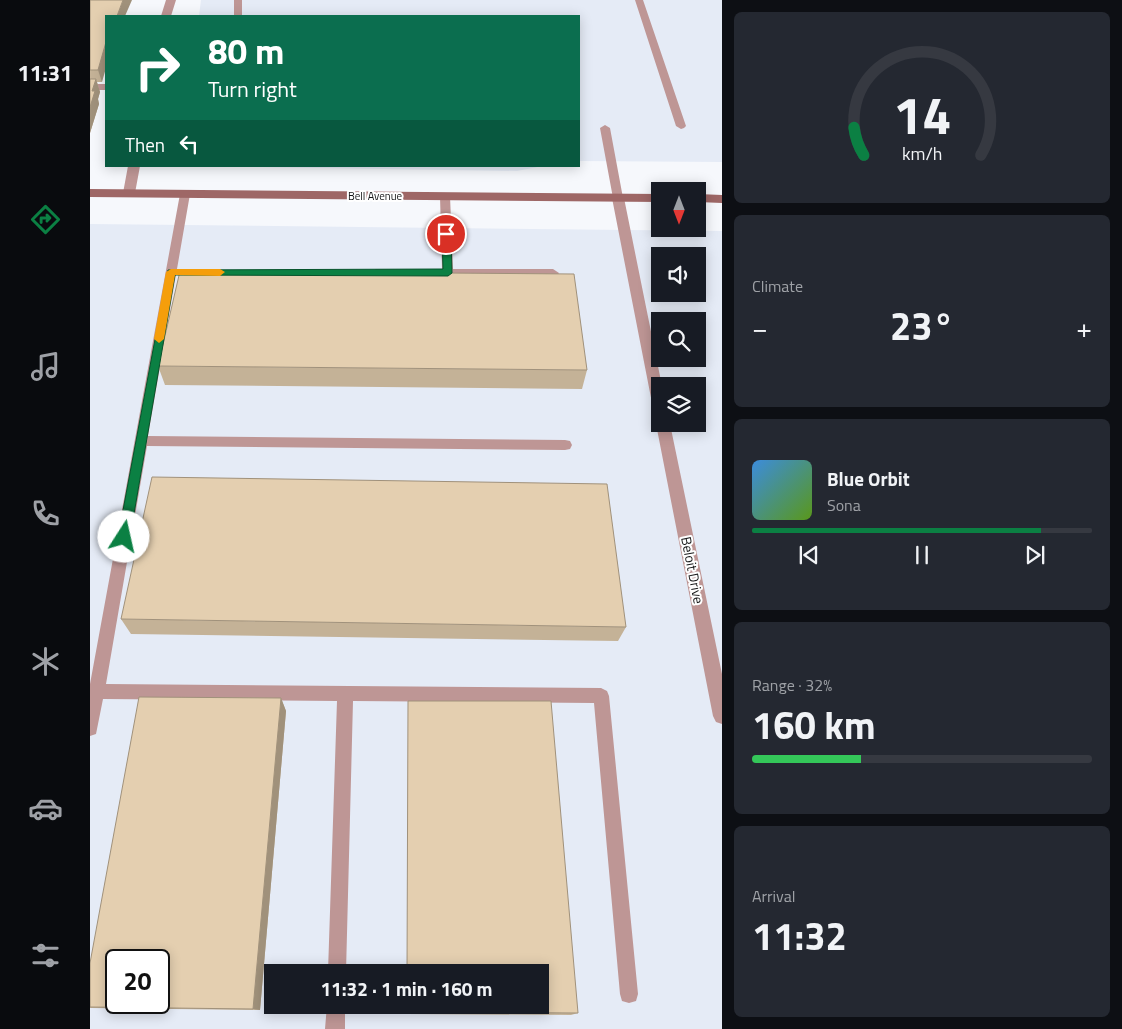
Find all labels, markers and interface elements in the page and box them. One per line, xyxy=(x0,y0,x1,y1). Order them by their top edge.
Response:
text: 80 m xyxy=(208,24,284,78)
icon: right xyxy=(125,35,190,100)
text: 11:31 xyxy=(18,56,72,90)
text: Turn right xyxy=(208,72,297,106)
text: 14 xyxy=(893,75,951,154)
text: Then xyxy=(125,130,165,159)
icon: left xyxy=(175,130,203,158)
text: km/h xyxy=(902,140,942,167)
north arrow xyxy=(651,182,706,238)
map controls xyxy=(651,182,706,432)
street label: Bell Avenue xyxy=(348,188,403,204)
icon: directions xyxy=(28,202,63,237)
pin xyxy=(425,213,467,255)
icon: arrive xyxy=(432,220,460,248)
button: sound xyxy=(651,247,706,302)
text: Climate xyxy=(752,274,803,298)
text: 23° xyxy=(890,297,954,355)
text: − xyxy=(752,306,768,349)
text: + xyxy=(1076,306,1092,349)
button: search xyxy=(651,312,706,367)
icon: music xyxy=(28,349,63,384)
button: layers xyxy=(651,377,706,432)
text: Blue Orbit xyxy=(827,464,910,493)
text: Sona xyxy=(827,493,861,517)
icon: phone xyxy=(28,496,63,531)
position arrow xyxy=(97,510,149,562)
street label: Beloit Drive xyxy=(676,535,710,605)
icon: previous xyxy=(795,541,823,569)
icon: pause xyxy=(908,541,936,569)
icon: next xyxy=(1021,541,1049,569)
icon: climate xyxy=(28,644,63,679)
text: Range · 32% xyxy=(752,673,832,697)
text: 160 km xyxy=(752,696,876,754)
icon: car xyxy=(28,791,63,826)
text: Arrival xyxy=(752,884,795,908)
text: 11:32 xyxy=(752,907,847,965)
icon: filters xyxy=(28,938,63,973)
speed limit sign: 20 xyxy=(105,949,170,1014)
text: 11:32 · 1 min · 160 m xyxy=(320,974,493,1003)

